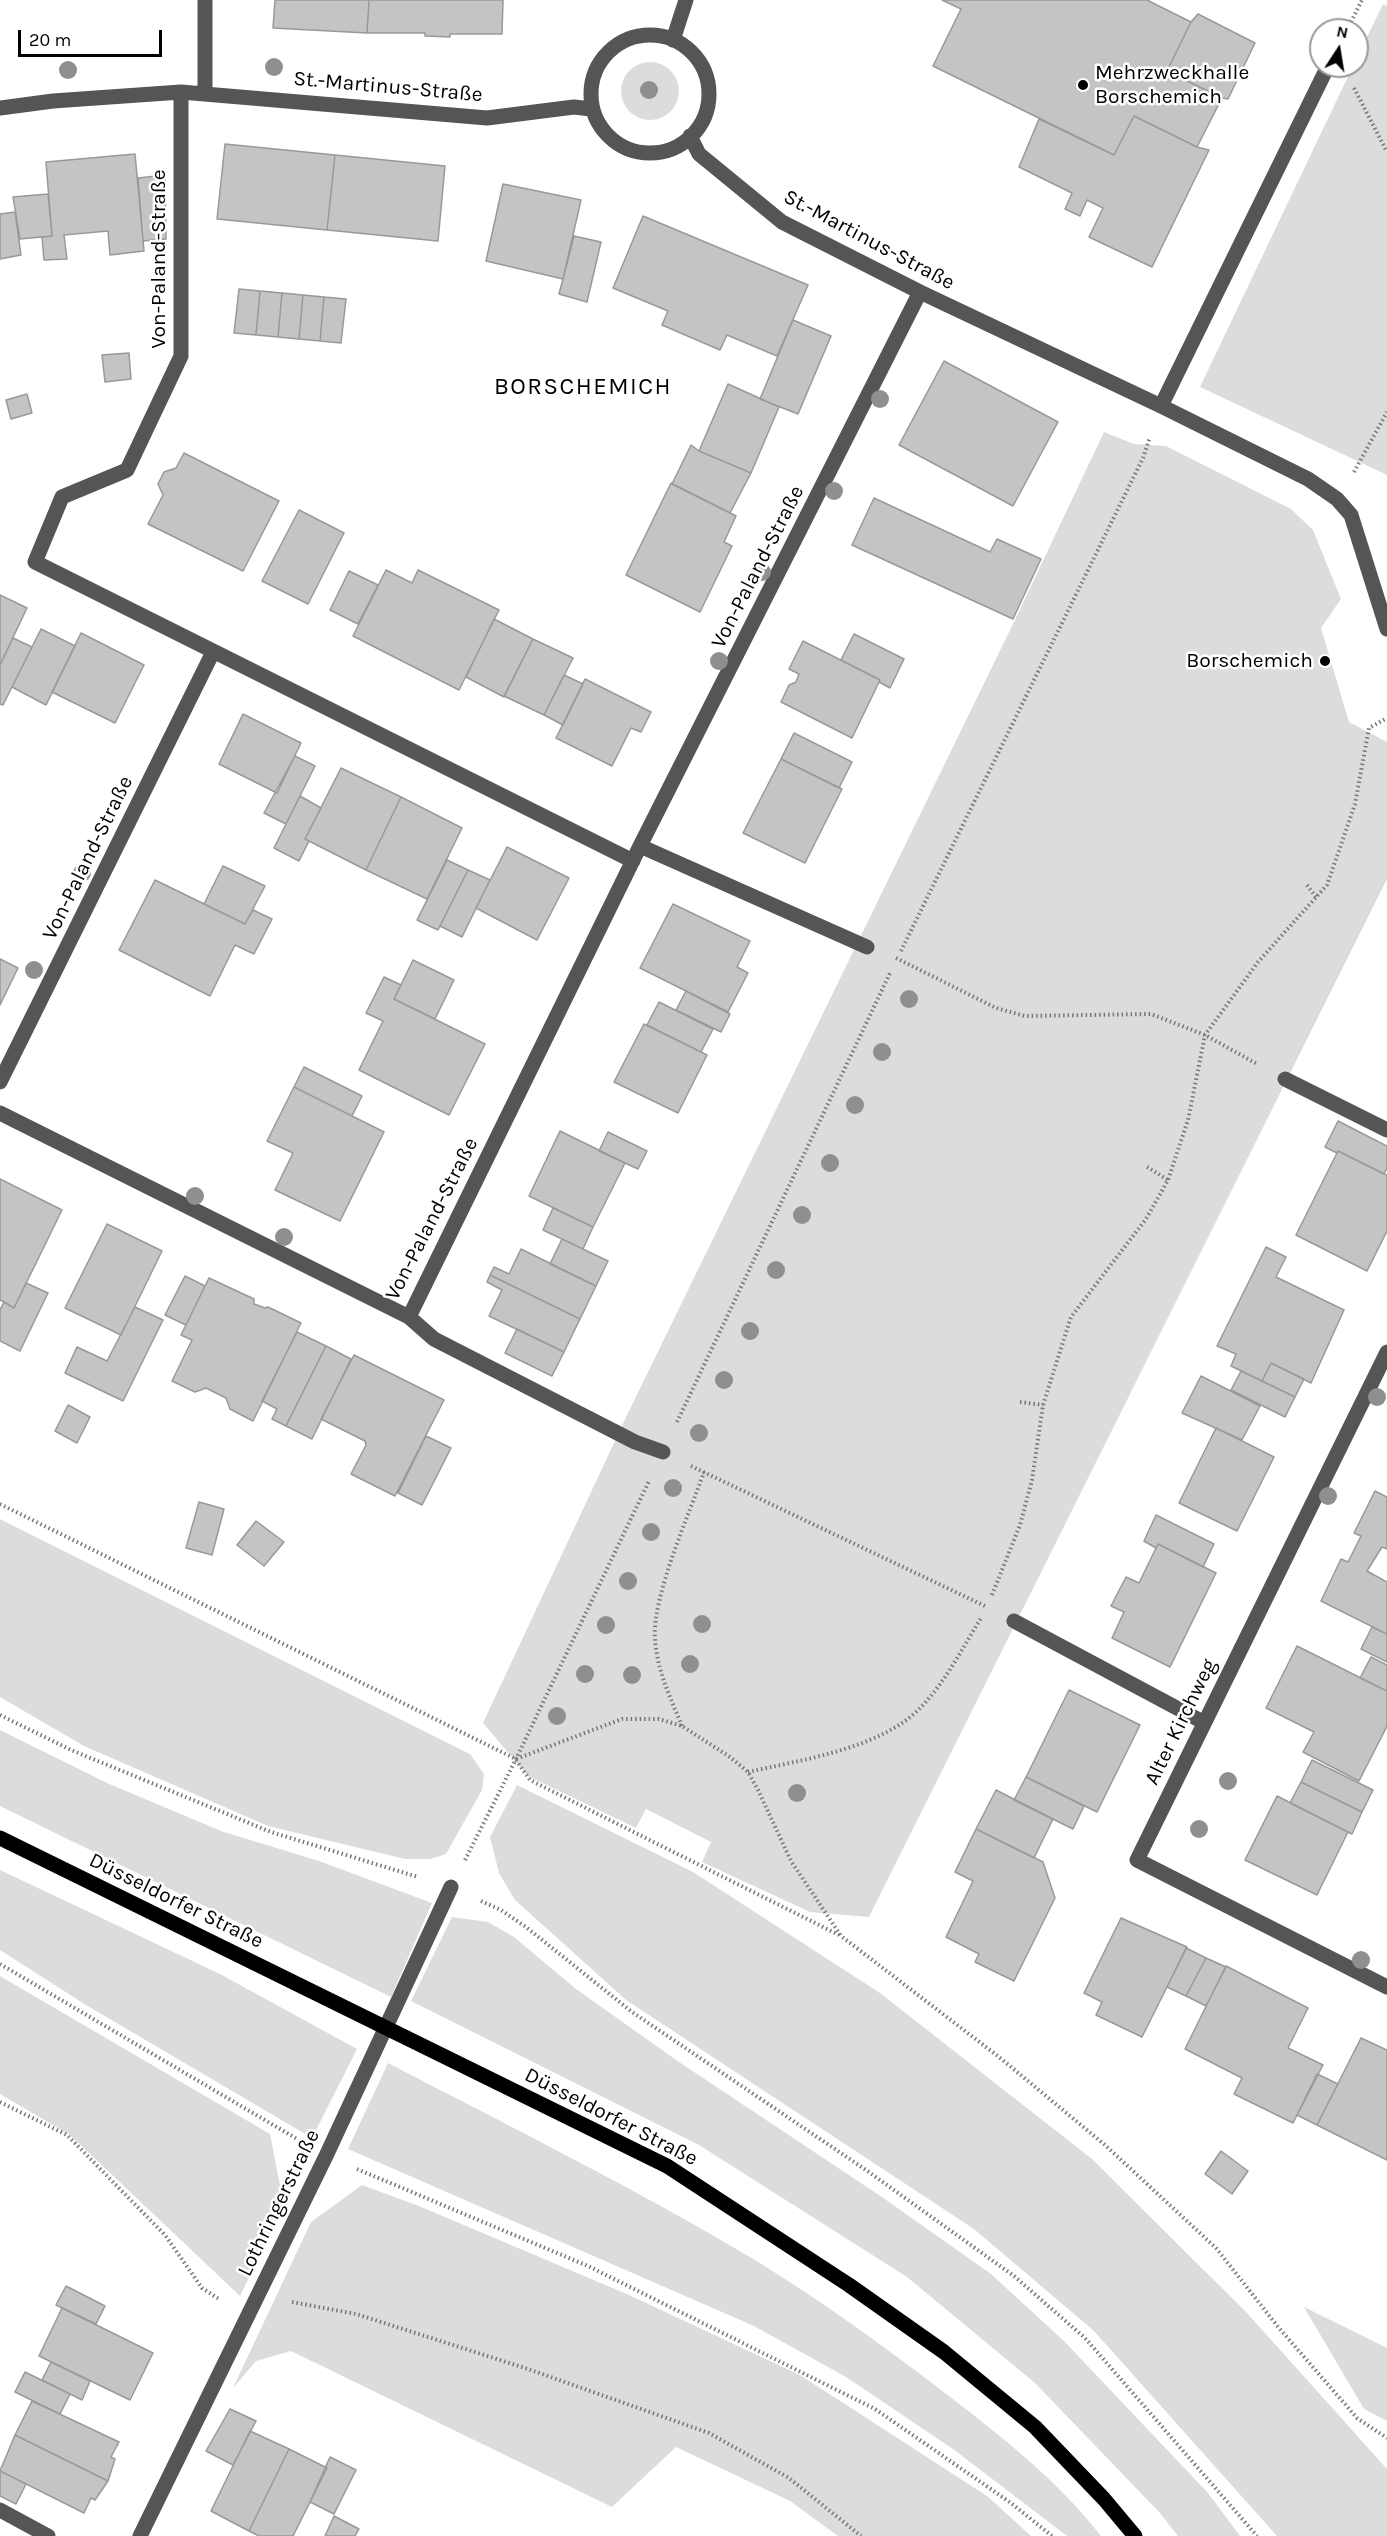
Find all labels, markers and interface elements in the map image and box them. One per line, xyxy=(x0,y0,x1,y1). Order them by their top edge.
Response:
scale bar xyxy=(21,18,165,56)
north arrow xyxy=(1309,18,1369,78)
text: N xyxy=(1335,21,1350,42)
text: 20 m xyxy=(29,29,71,51)
place label: Mehrzweckhalle Borschemich xyxy=(1095,60,1249,110)
street label: St.-Martinus-Straße xyxy=(292,66,484,108)
marker: Mehrzweckhalle Borschemich xyxy=(1076,78,1090,92)
street label: Von-Paland-Straße xyxy=(146,169,172,349)
street label: St.-Martinus-Straße xyxy=(779,184,959,296)
district label: BORSCHEMICH xyxy=(494,373,672,401)
street label: Von-Paland-Straße xyxy=(706,482,810,652)
place label: Borschemich xyxy=(1186,648,1313,674)
marker: Borschemich xyxy=(1318,654,1332,668)
street label: Von-Paland-Straße xyxy=(37,772,139,944)
street label: Von-Paland-Straße xyxy=(380,1134,484,1304)
street label: Alter Kirchweg xyxy=(1140,1655,1222,1789)
street label: Düsseldorfer Straße xyxy=(85,1848,267,1954)
street label: Düsseldorfer Straße xyxy=(520,2062,702,2172)
street label: Lothringerstraße xyxy=(233,2125,325,2281)

